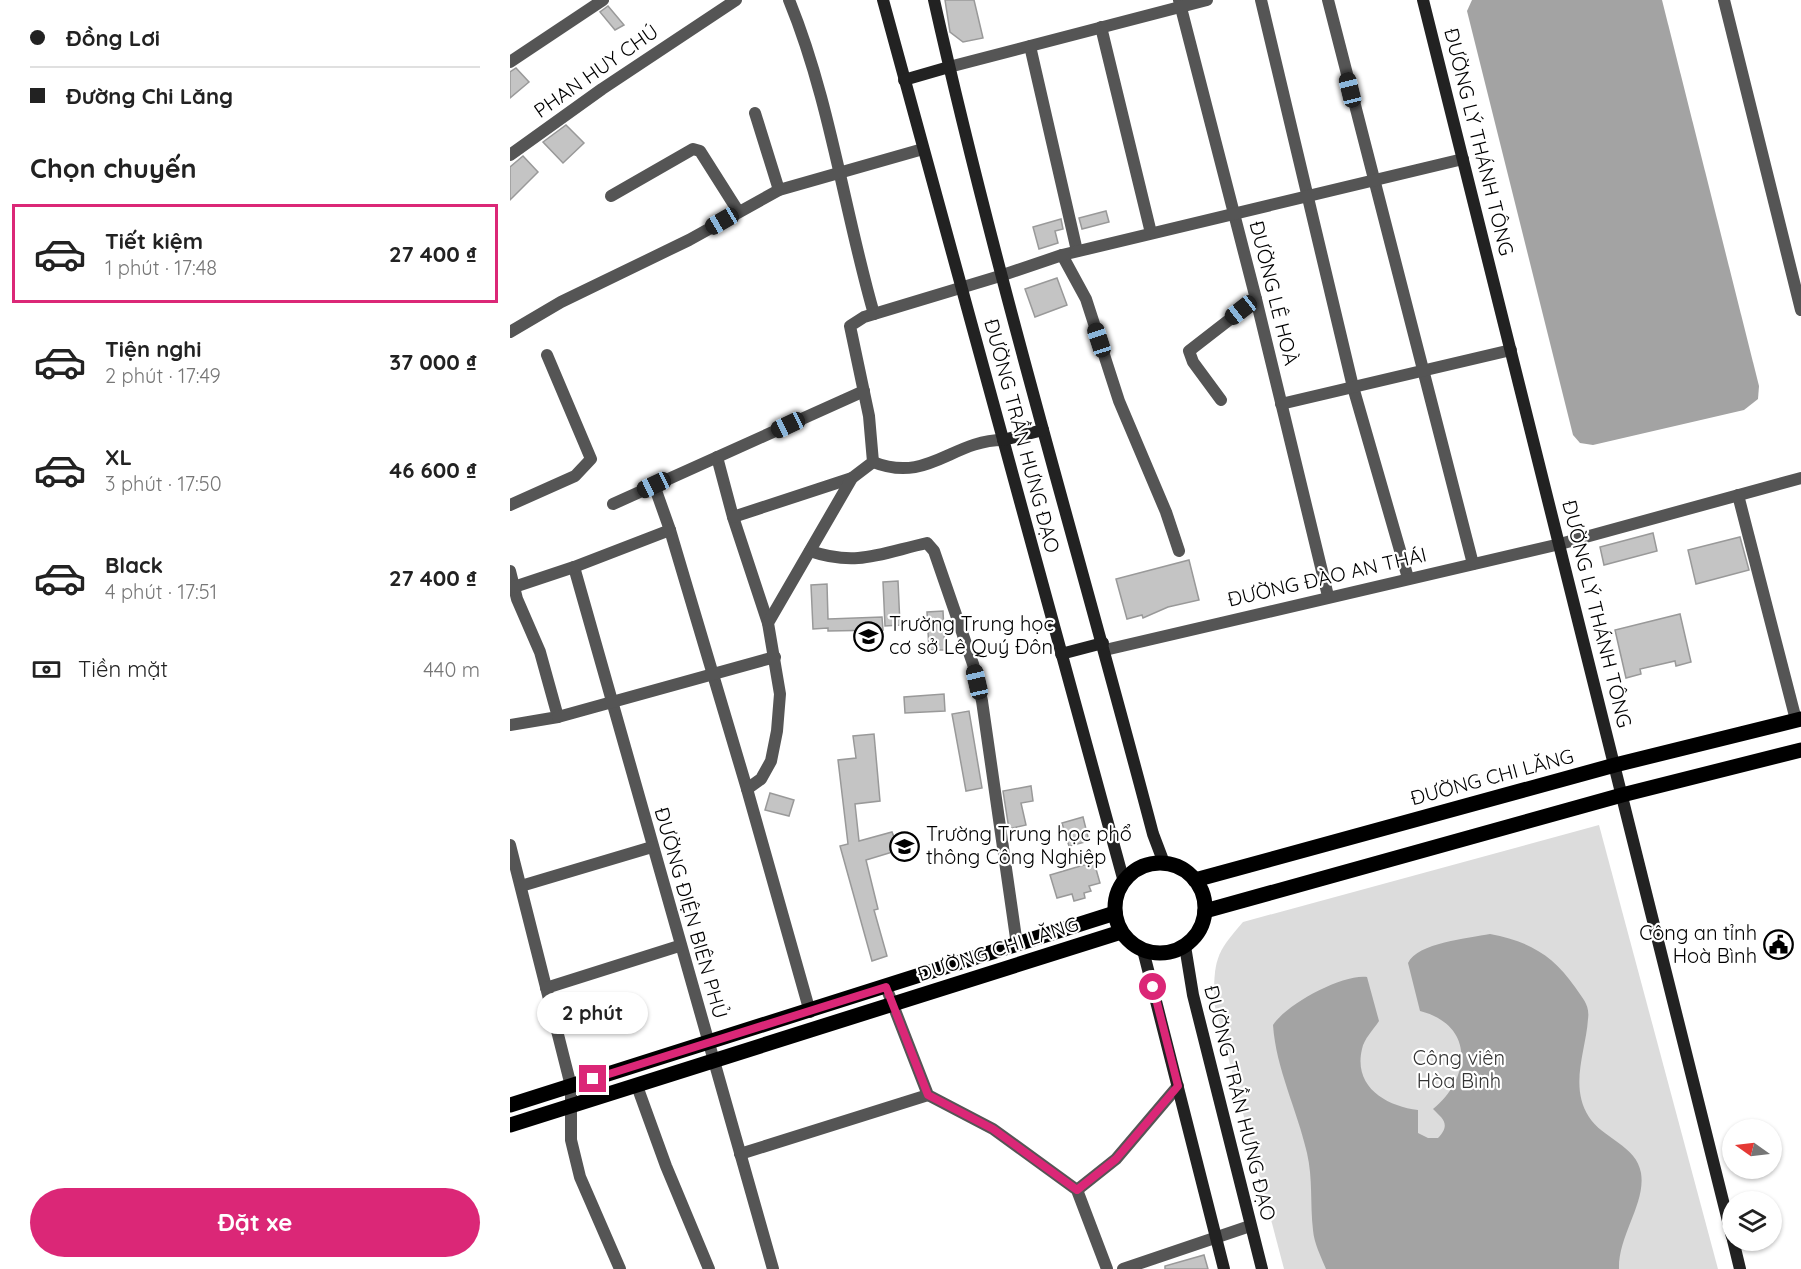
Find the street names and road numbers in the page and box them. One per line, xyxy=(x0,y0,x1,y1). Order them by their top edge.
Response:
street label: PHAN HUY CHÚ xyxy=(529,18,663,123)
street label: ĐƯỜNG LÝ THÁNH TÔNG xyxy=(1439,25,1520,258)
street label: ĐƯỜNG LÊ HOÀ xyxy=(1244,218,1305,368)
street label: ĐƯỜNG TRẦN HƯNG ĐẠO xyxy=(979,316,1067,556)
street label: ĐƯỜNG LÝ THÁNH TÔNG xyxy=(1557,497,1638,730)
street label: ĐƯỜNG ĐÀO AN THÁI xyxy=(1225,541,1429,612)
street label: ĐƯỜNG CHI LĂNG xyxy=(1408,743,1576,810)
street label: ĐƯỜNG ĐIỆN BIÊN PHỦ xyxy=(649,804,734,1021)
street label: ĐƯỜNG CHI LĂNG xyxy=(914,911,1082,986)
street label: ĐƯỜNG TRẦN HƯNG ĐẠO xyxy=(1199,982,1283,1223)

